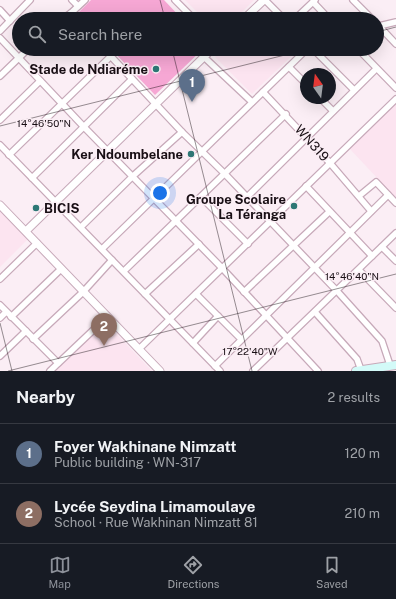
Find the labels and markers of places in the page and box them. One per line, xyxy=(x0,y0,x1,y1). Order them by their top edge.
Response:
place label: Stade de Ndiaréme xyxy=(29,62,148,77)
marker: Stade de Ndiaréme xyxy=(151,64,161,74)
pin: 1 xyxy=(179,69,205,102)
place label: Ker Ndoumbelane xyxy=(71,147,183,162)
marker: Ker Ndoumbelane xyxy=(186,149,196,159)
place label: Groupe Scolaire La Téranga xyxy=(186,192,286,222)
place label: BICIS xyxy=(44,201,79,216)
marker: Groupe Scolaire La Téranga xyxy=(289,201,299,211)
marker: BICIS xyxy=(31,203,41,213)
pin: 2 xyxy=(91,313,117,346)

